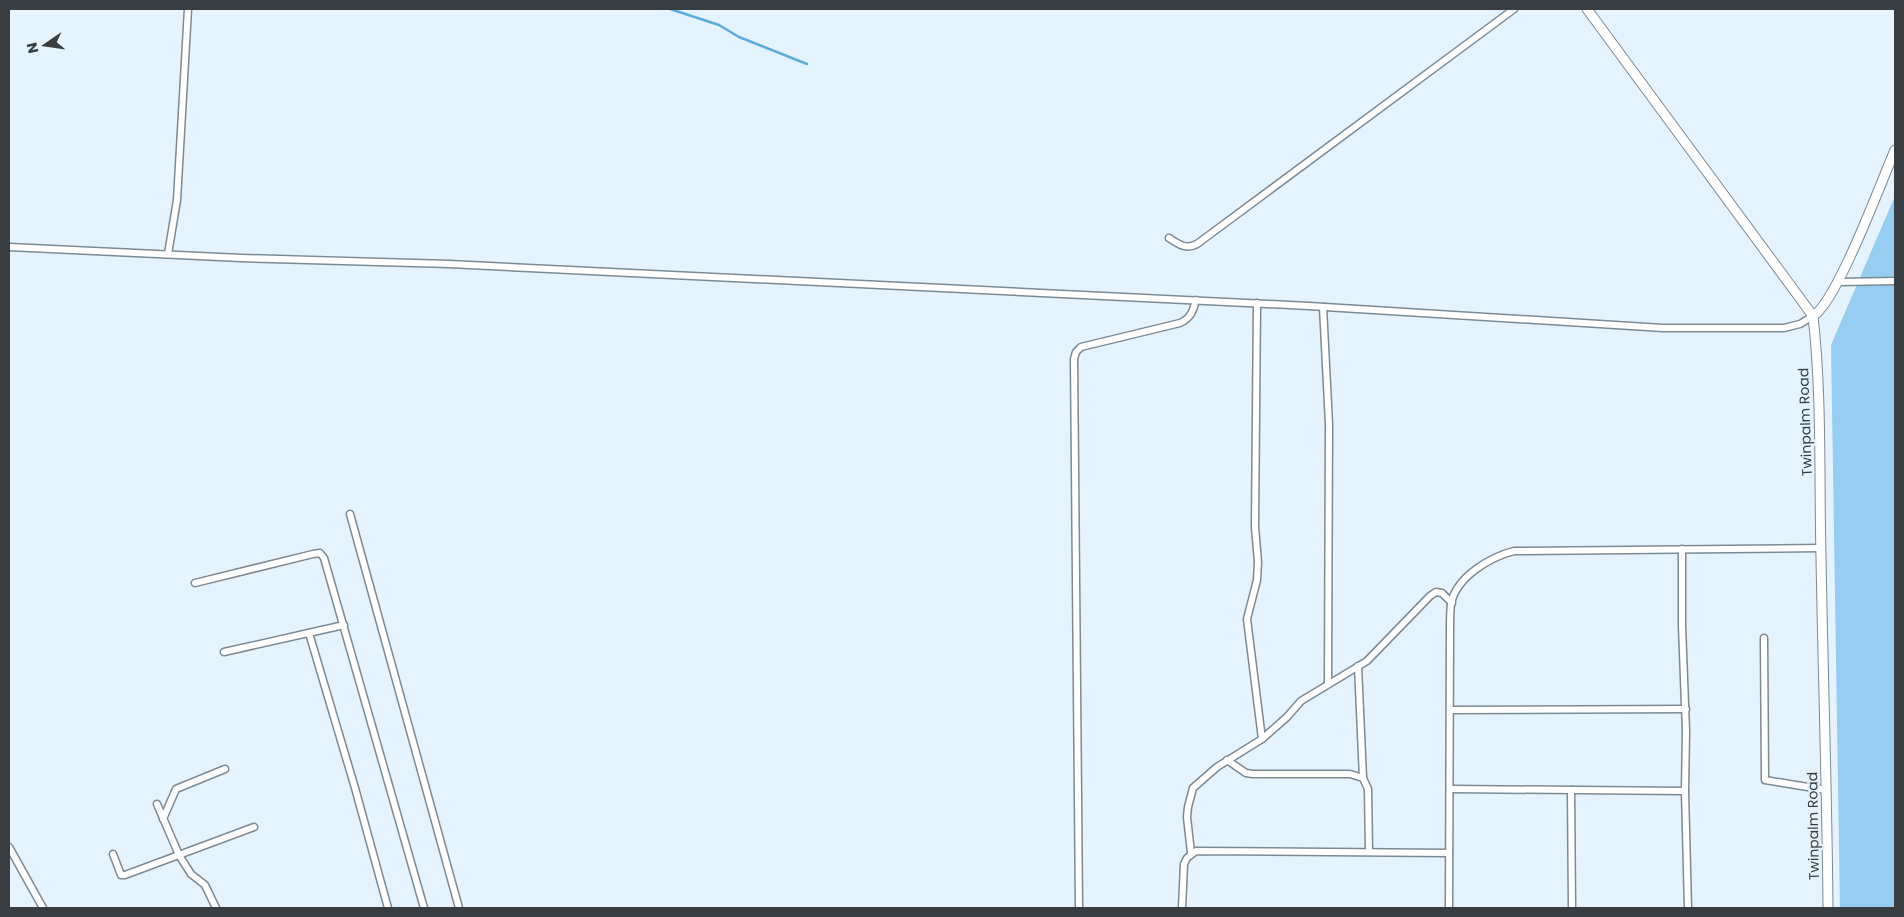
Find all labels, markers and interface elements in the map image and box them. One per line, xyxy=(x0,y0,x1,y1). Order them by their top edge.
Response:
north arrow xyxy=(20,20,70,70)
text: N xyxy=(21,41,43,55)
street label: Twinpalm Road xyxy=(1793,367,1817,477)
street label: Twinpalm Road xyxy=(1802,772,1824,880)

